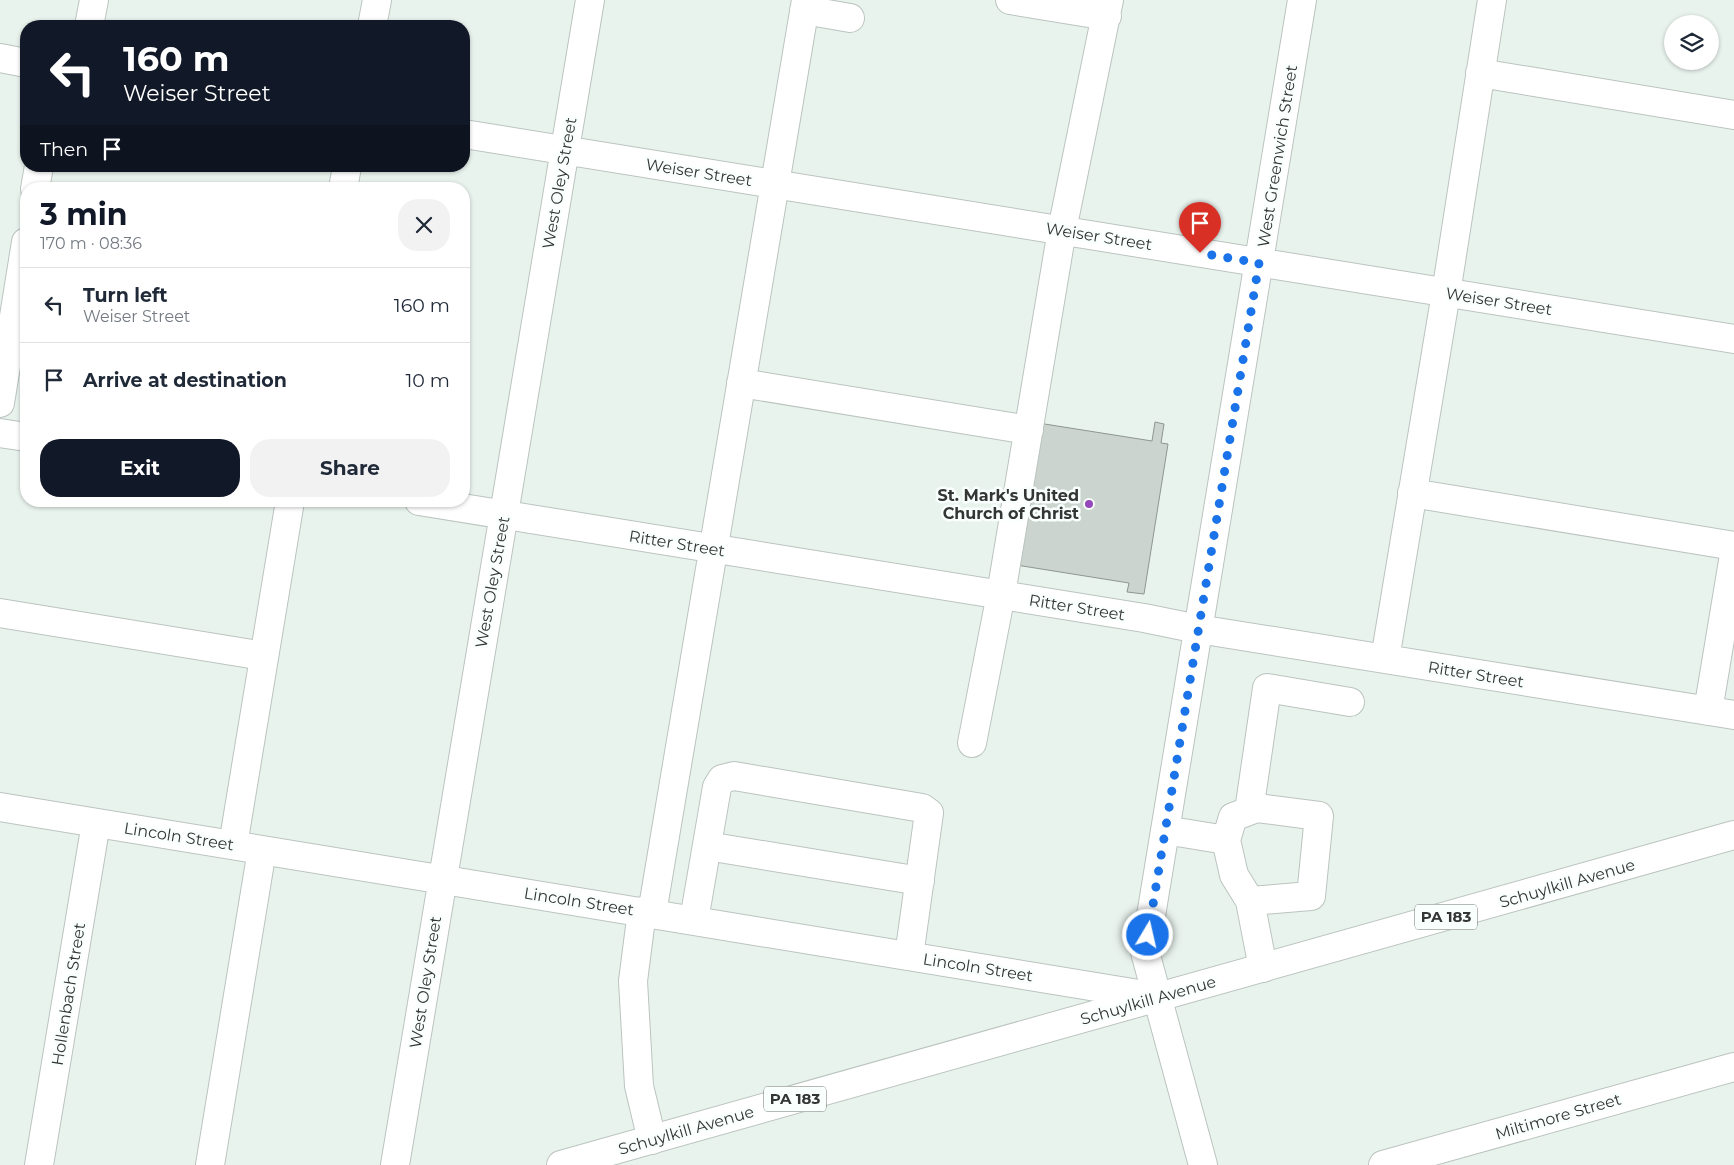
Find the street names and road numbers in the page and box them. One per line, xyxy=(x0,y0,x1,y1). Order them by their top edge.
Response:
street label: West Greenwich Street xyxy=(1254,63,1301,249)
street label: West Oley Street xyxy=(539,115,581,251)
street label: Weiser Street xyxy=(644,155,754,190)
street label: Weiser Street xyxy=(1044,219,1154,254)
street label: Weiser Street xyxy=(1444,284,1554,319)
street label: West Oley Street xyxy=(472,514,514,650)
street label: Ritter Street xyxy=(628,527,727,561)
street label: Ritter Street xyxy=(1028,591,1127,625)
street label: Ritter Street xyxy=(1427,658,1526,692)
street label: Lincoln Street xyxy=(123,818,236,855)
street label: Schuylkill Avenue xyxy=(1497,855,1637,912)
street label: Lincoln Street xyxy=(523,883,636,920)
road number: PA 183 xyxy=(1415,904,1477,930)
street label: West Oley Street xyxy=(406,914,445,1050)
street label: Hollenbach Street xyxy=(48,921,89,1067)
street label: Lincoln Street xyxy=(922,949,1035,986)
street label: Schuylkill Avenue xyxy=(1078,972,1218,1029)
road number: PA 183 xyxy=(764,1086,826,1112)
street label: Miltimore Street xyxy=(1493,1089,1624,1144)
street label: Schuylkill Avenue xyxy=(616,1102,756,1159)

